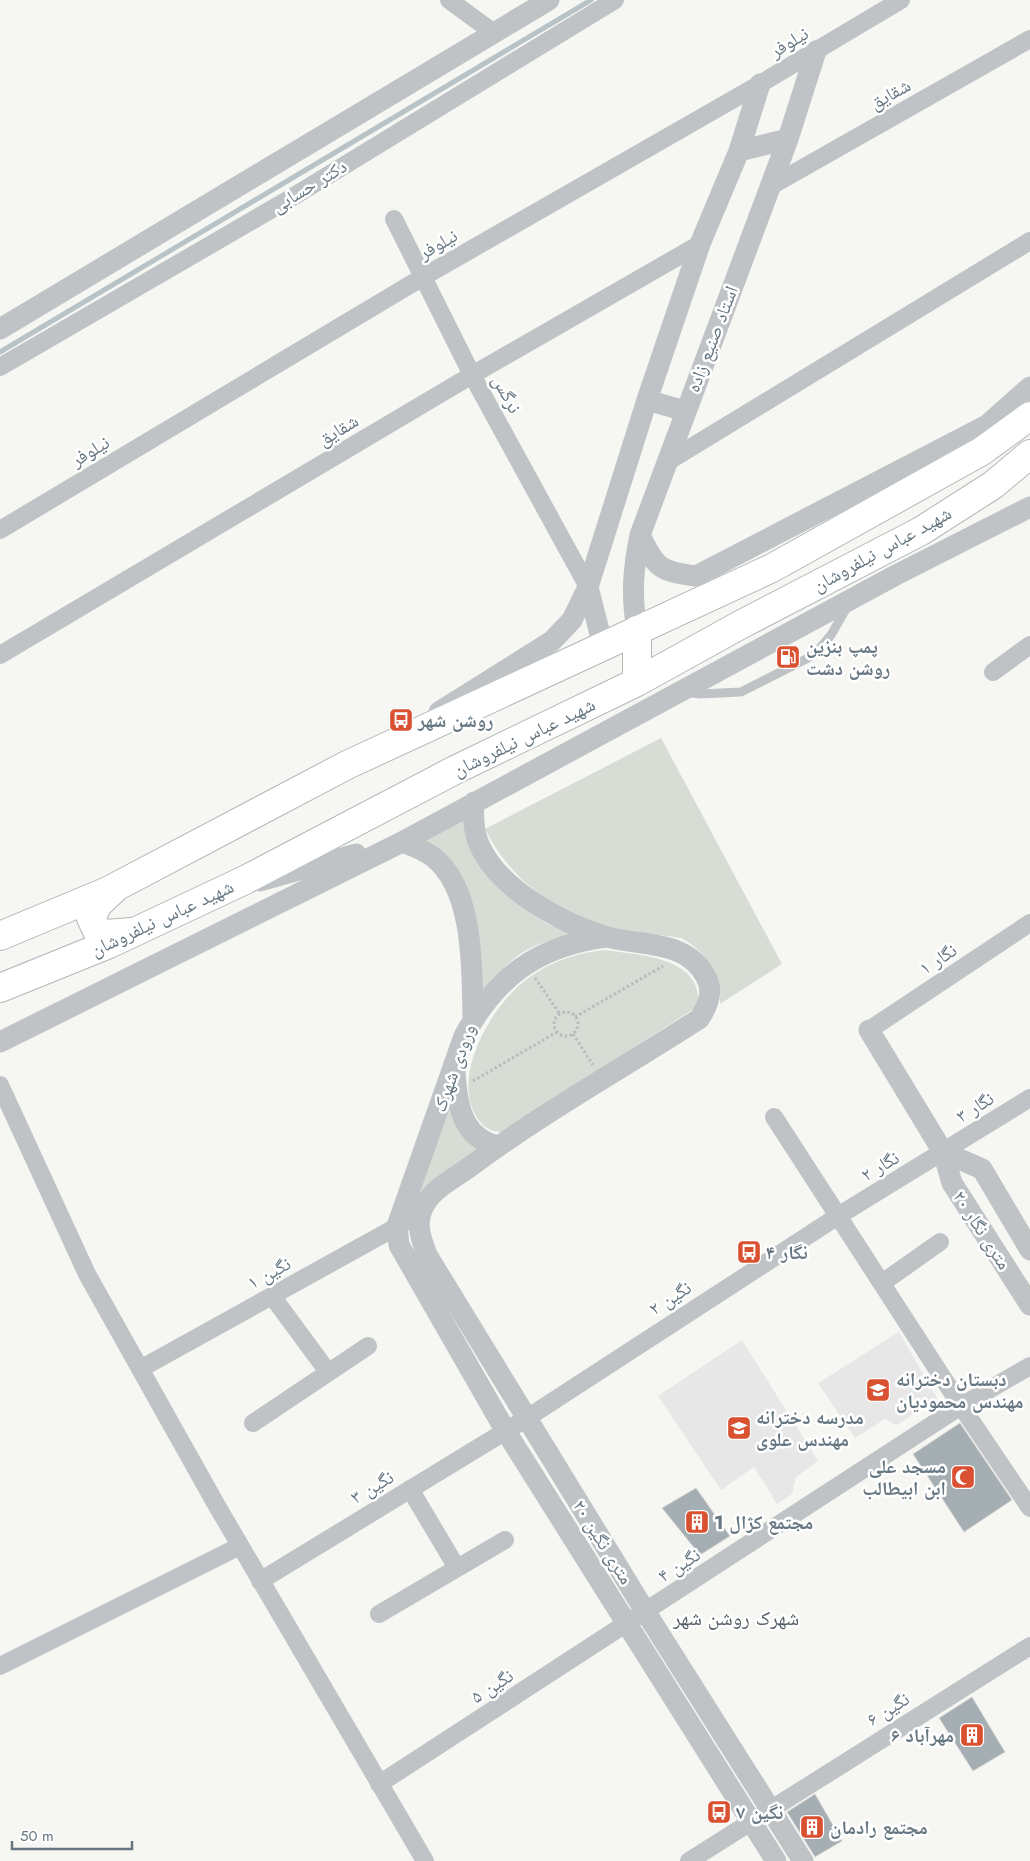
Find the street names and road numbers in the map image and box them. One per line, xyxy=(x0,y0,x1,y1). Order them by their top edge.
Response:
street label: نیلوفر xyxy=(763,20,814,65)
street label: شقایق xyxy=(864,72,916,116)
street label: دکتر حسابی xyxy=(266,153,352,219)
street label: نیلوفر xyxy=(413,222,463,267)
street label: استاد صنیع زاده xyxy=(679,282,745,396)
street label: نرگس xyxy=(486,370,528,418)
street label: شقایق xyxy=(312,407,364,453)
street label: نیلوفر xyxy=(64,429,115,474)
street label: شهید عباس نیلفروشان xyxy=(808,500,956,598)
street label: شهید عباس نیلفروشان xyxy=(448,691,600,783)
street label: شهید عباس نیلفروشان xyxy=(86,873,238,963)
street label: نگار ۱ xyxy=(914,937,962,981)
street label: ورودی شهرک xyxy=(426,1020,482,1116)
street label: نگار ۳ xyxy=(951,1085,999,1129)
street label: نگار ۲ xyxy=(856,1144,904,1188)
street label: ۲۰ متری نگار xyxy=(946,1185,1018,1275)
street label: نگین ۱ xyxy=(242,1250,296,1296)
street label: نگین ۲ xyxy=(643,1274,697,1322)
street label: نگین ۳ xyxy=(345,1464,399,1510)
street label: ۲۰ متری نگین xyxy=(566,1494,640,1590)
street label: نگین ۴ xyxy=(652,1541,706,1589)
street label: نگین ۵ xyxy=(465,1662,519,1710)
street label: نگین ۶ xyxy=(861,1685,915,1733)

